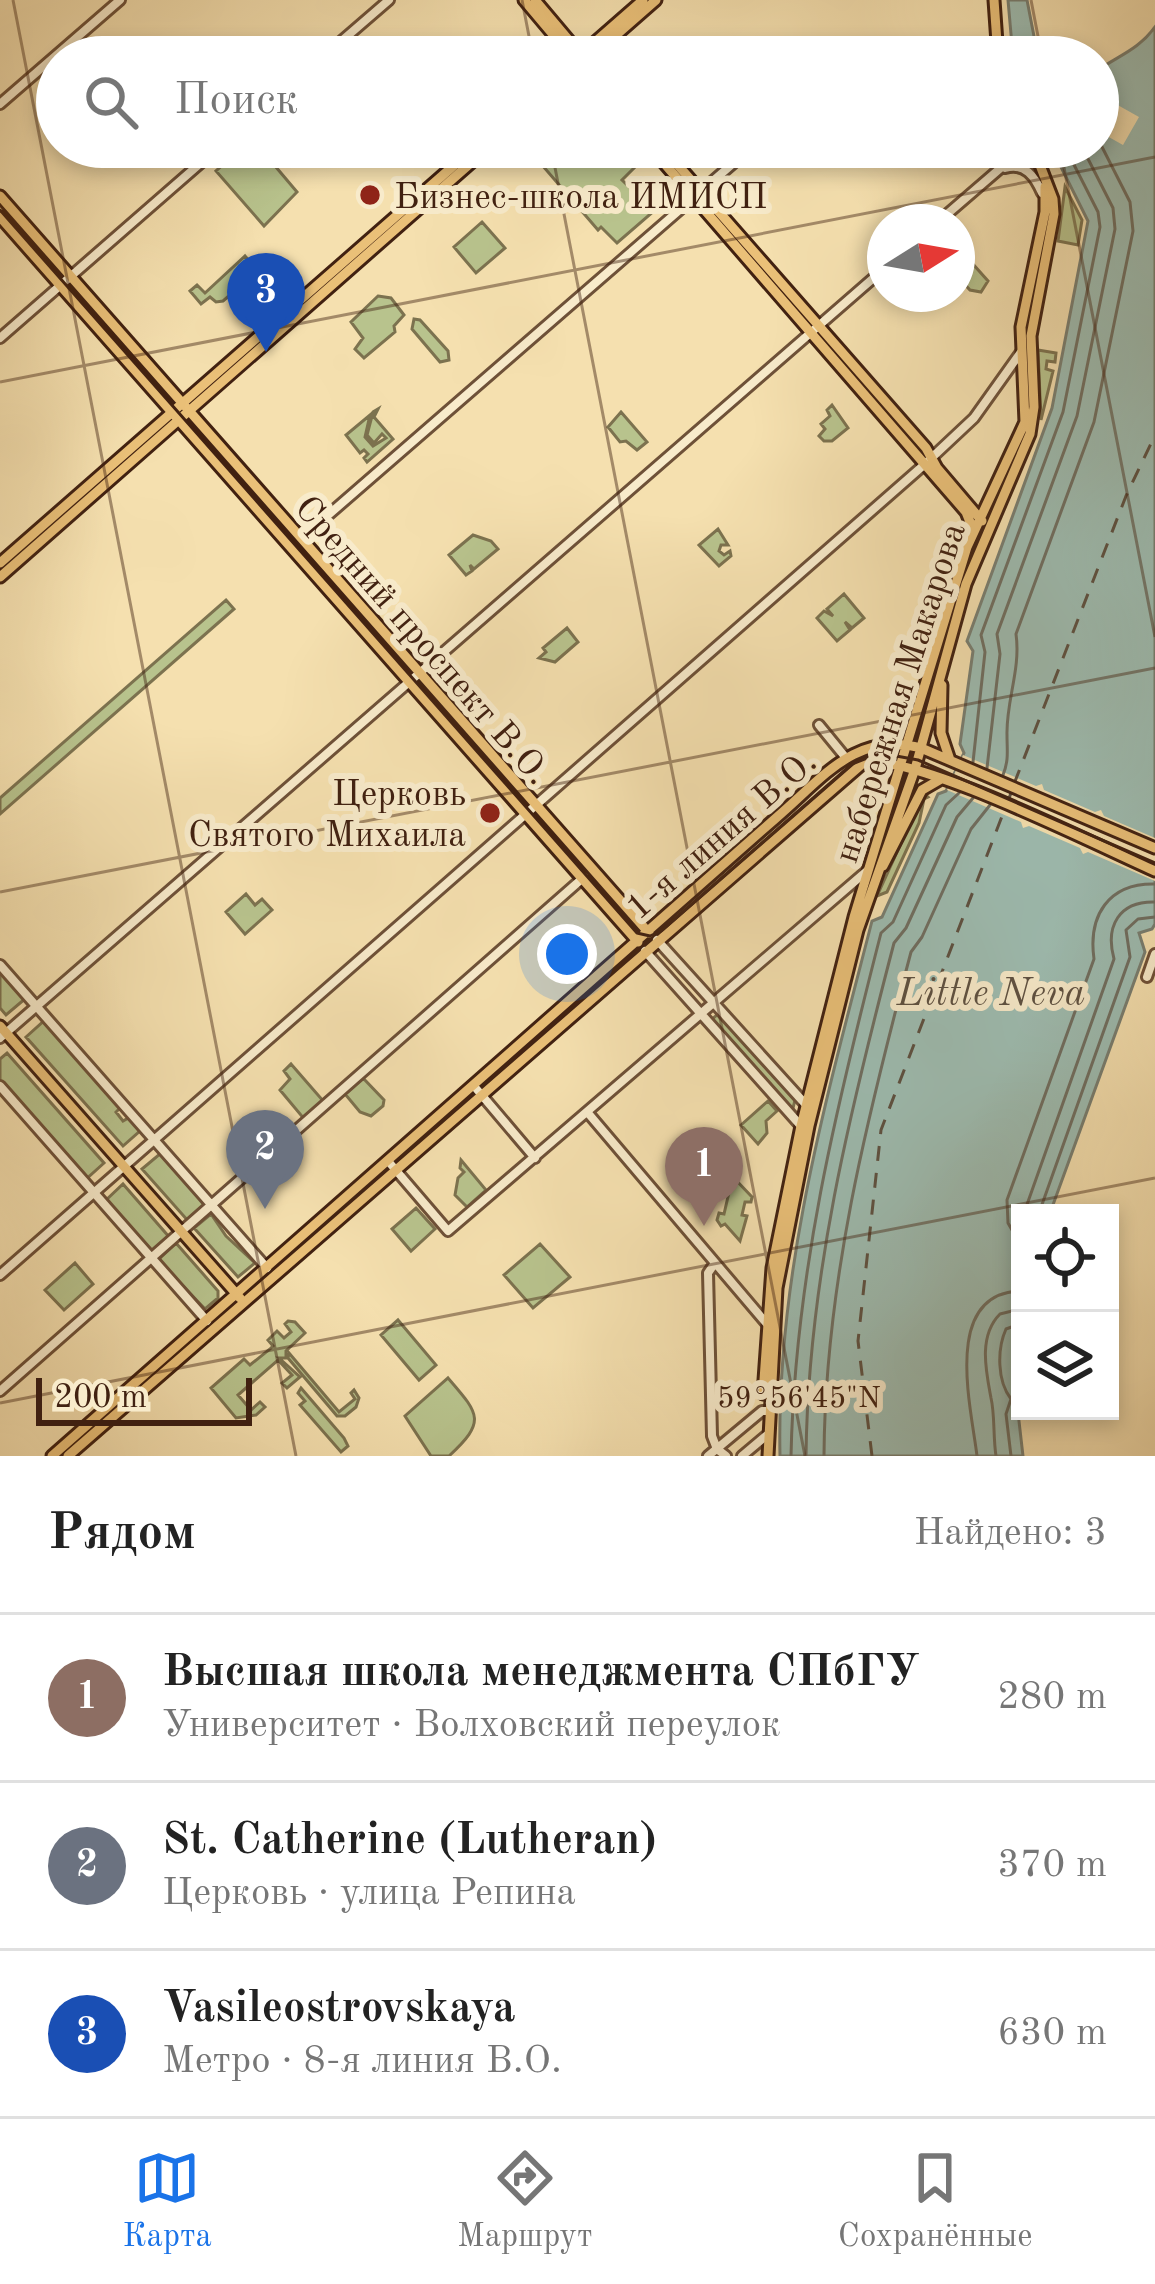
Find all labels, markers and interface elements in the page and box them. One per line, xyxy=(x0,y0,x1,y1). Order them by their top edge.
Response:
search box xyxy=(36,36,1119,168)
icon: search xyxy=(78,69,144,135)
text: Поиск xyxy=(174,79,298,124)
place label: Бизнес-школа ИМИСП xyxy=(394,181,767,217)
marker: Бизнес-школа ИМИСП xyxy=(357,182,383,208)
north arrow xyxy=(867,204,975,312)
pin: 3 xyxy=(227,253,305,352)
street label: Средний проспект В.О. xyxy=(286,491,556,793)
street label: набережная Макарова xyxy=(830,519,974,867)
street label: 1-я линия В.О. xyxy=(621,744,824,928)
place label: Церковь Святого Михаила xyxy=(188,778,466,855)
marker: Церковь Святого Михаила xyxy=(477,800,503,826)
your location xyxy=(537,924,597,984)
water label: Little Neva xyxy=(896,975,1085,1014)
pin: 2 xyxy=(226,1110,304,1209)
pin: 1 xyxy=(665,1127,743,1226)
map controls xyxy=(1011,1204,1119,1420)
button: locate xyxy=(1011,1204,1119,1312)
button: layers xyxy=(1011,1312,1119,1420)
scale bar xyxy=(36,1372,252,1425)
text: 200 m xyxy=(54,1382,147,1415)
text: 59°56'45"N xyxy=(717,1384,881,1414)
text: Рядом xyxy=(48,1509,196,1560)
text: Найдено: 3 xyxy=(914,1514,1107,1553)
text: Высшая школа менеджмента СПбГУ xyxy=(162,1651,920,1696)
text: 1 xyxy=(76,1678,98,1717)
text: 280 m xyxy=(997,1678,1107,1717)
text: Университет · Волховский переулок xyxy=(162,1706,781,1745)
text: St. Catherine (Lutheran) xyxy=(162,1819,657,1864)
text: 2 xyxy=(76,1846,98,1885)
text: 370 m xyxy=(997,1846,1107,1885)
text: Церковь · улица Репина xyxy=(162,1874,576,1913)
text: Vasileostrovskaya xyxy=(162,1987,516,2032)
text: 3 xyxy=(76,2014,98,2053)
text: 630 m xyxy=(997,2014,1107,2053)
text: Метро · 8-я линия В.О. xyxy=(162,2042,562,2081)
tab: Карта xyxy=(123,2145,212,2258)
tab: Маршрут xyxy=(457,2145,593,2258)
tab: Сохранённые xyxy=(838,2145,1032,2258)

